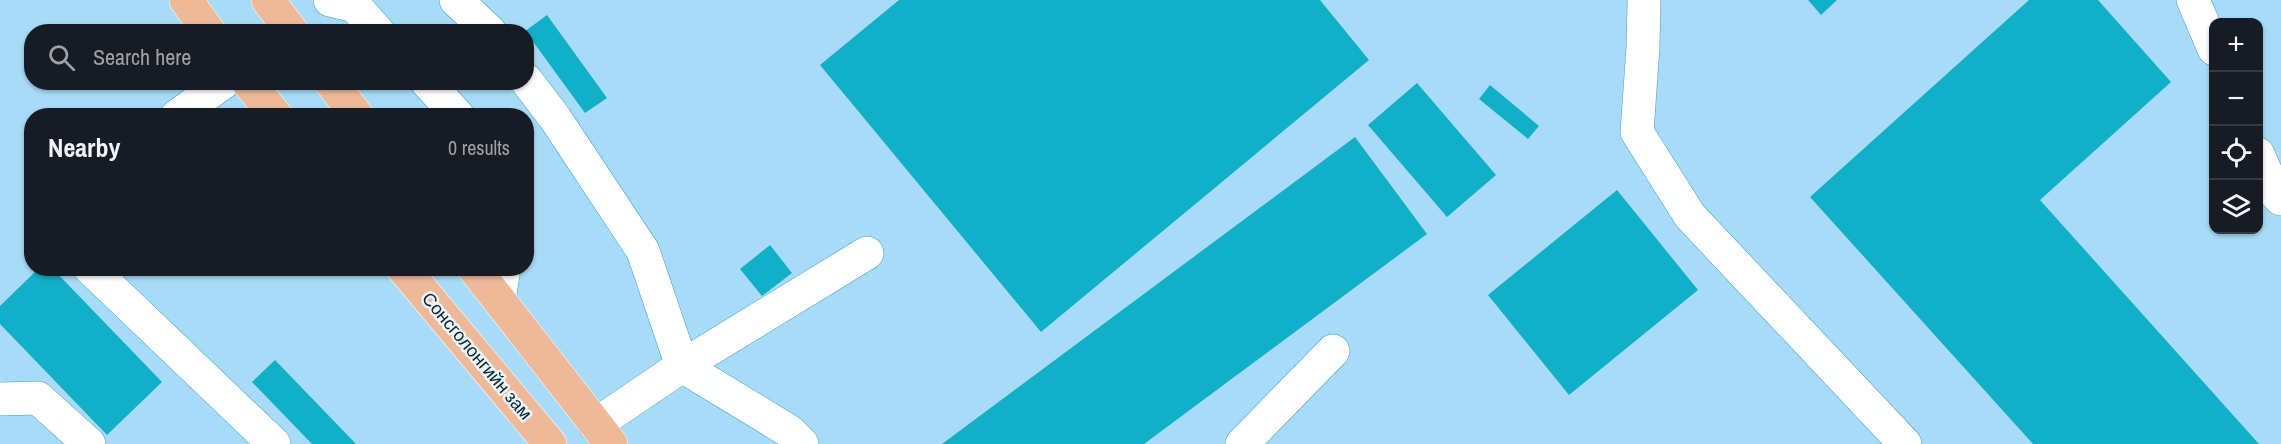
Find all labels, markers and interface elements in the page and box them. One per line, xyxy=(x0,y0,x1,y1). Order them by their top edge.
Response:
map controls xyxy=(2209,18,2263,234)
button: + xyxy=(2209,18,2263,72)
search box xyxy=(24,24,534,90)
icon: search xyxy=(45,41,78,74)
text: Search here xyxy=(93,42,191,72)
button: − xyxy=(2209,72,2263,126)
button: locate xyxy=(2209,126,2263,180)
text: Nearby xyxy=(48,130,120,165)
text: 0 results xyxy=(448,134,510,161)
button: layers xyxy=(2209,180,2263,234)
street label: Сонсголонгийн зам xyxy=(416,286,538,425)

